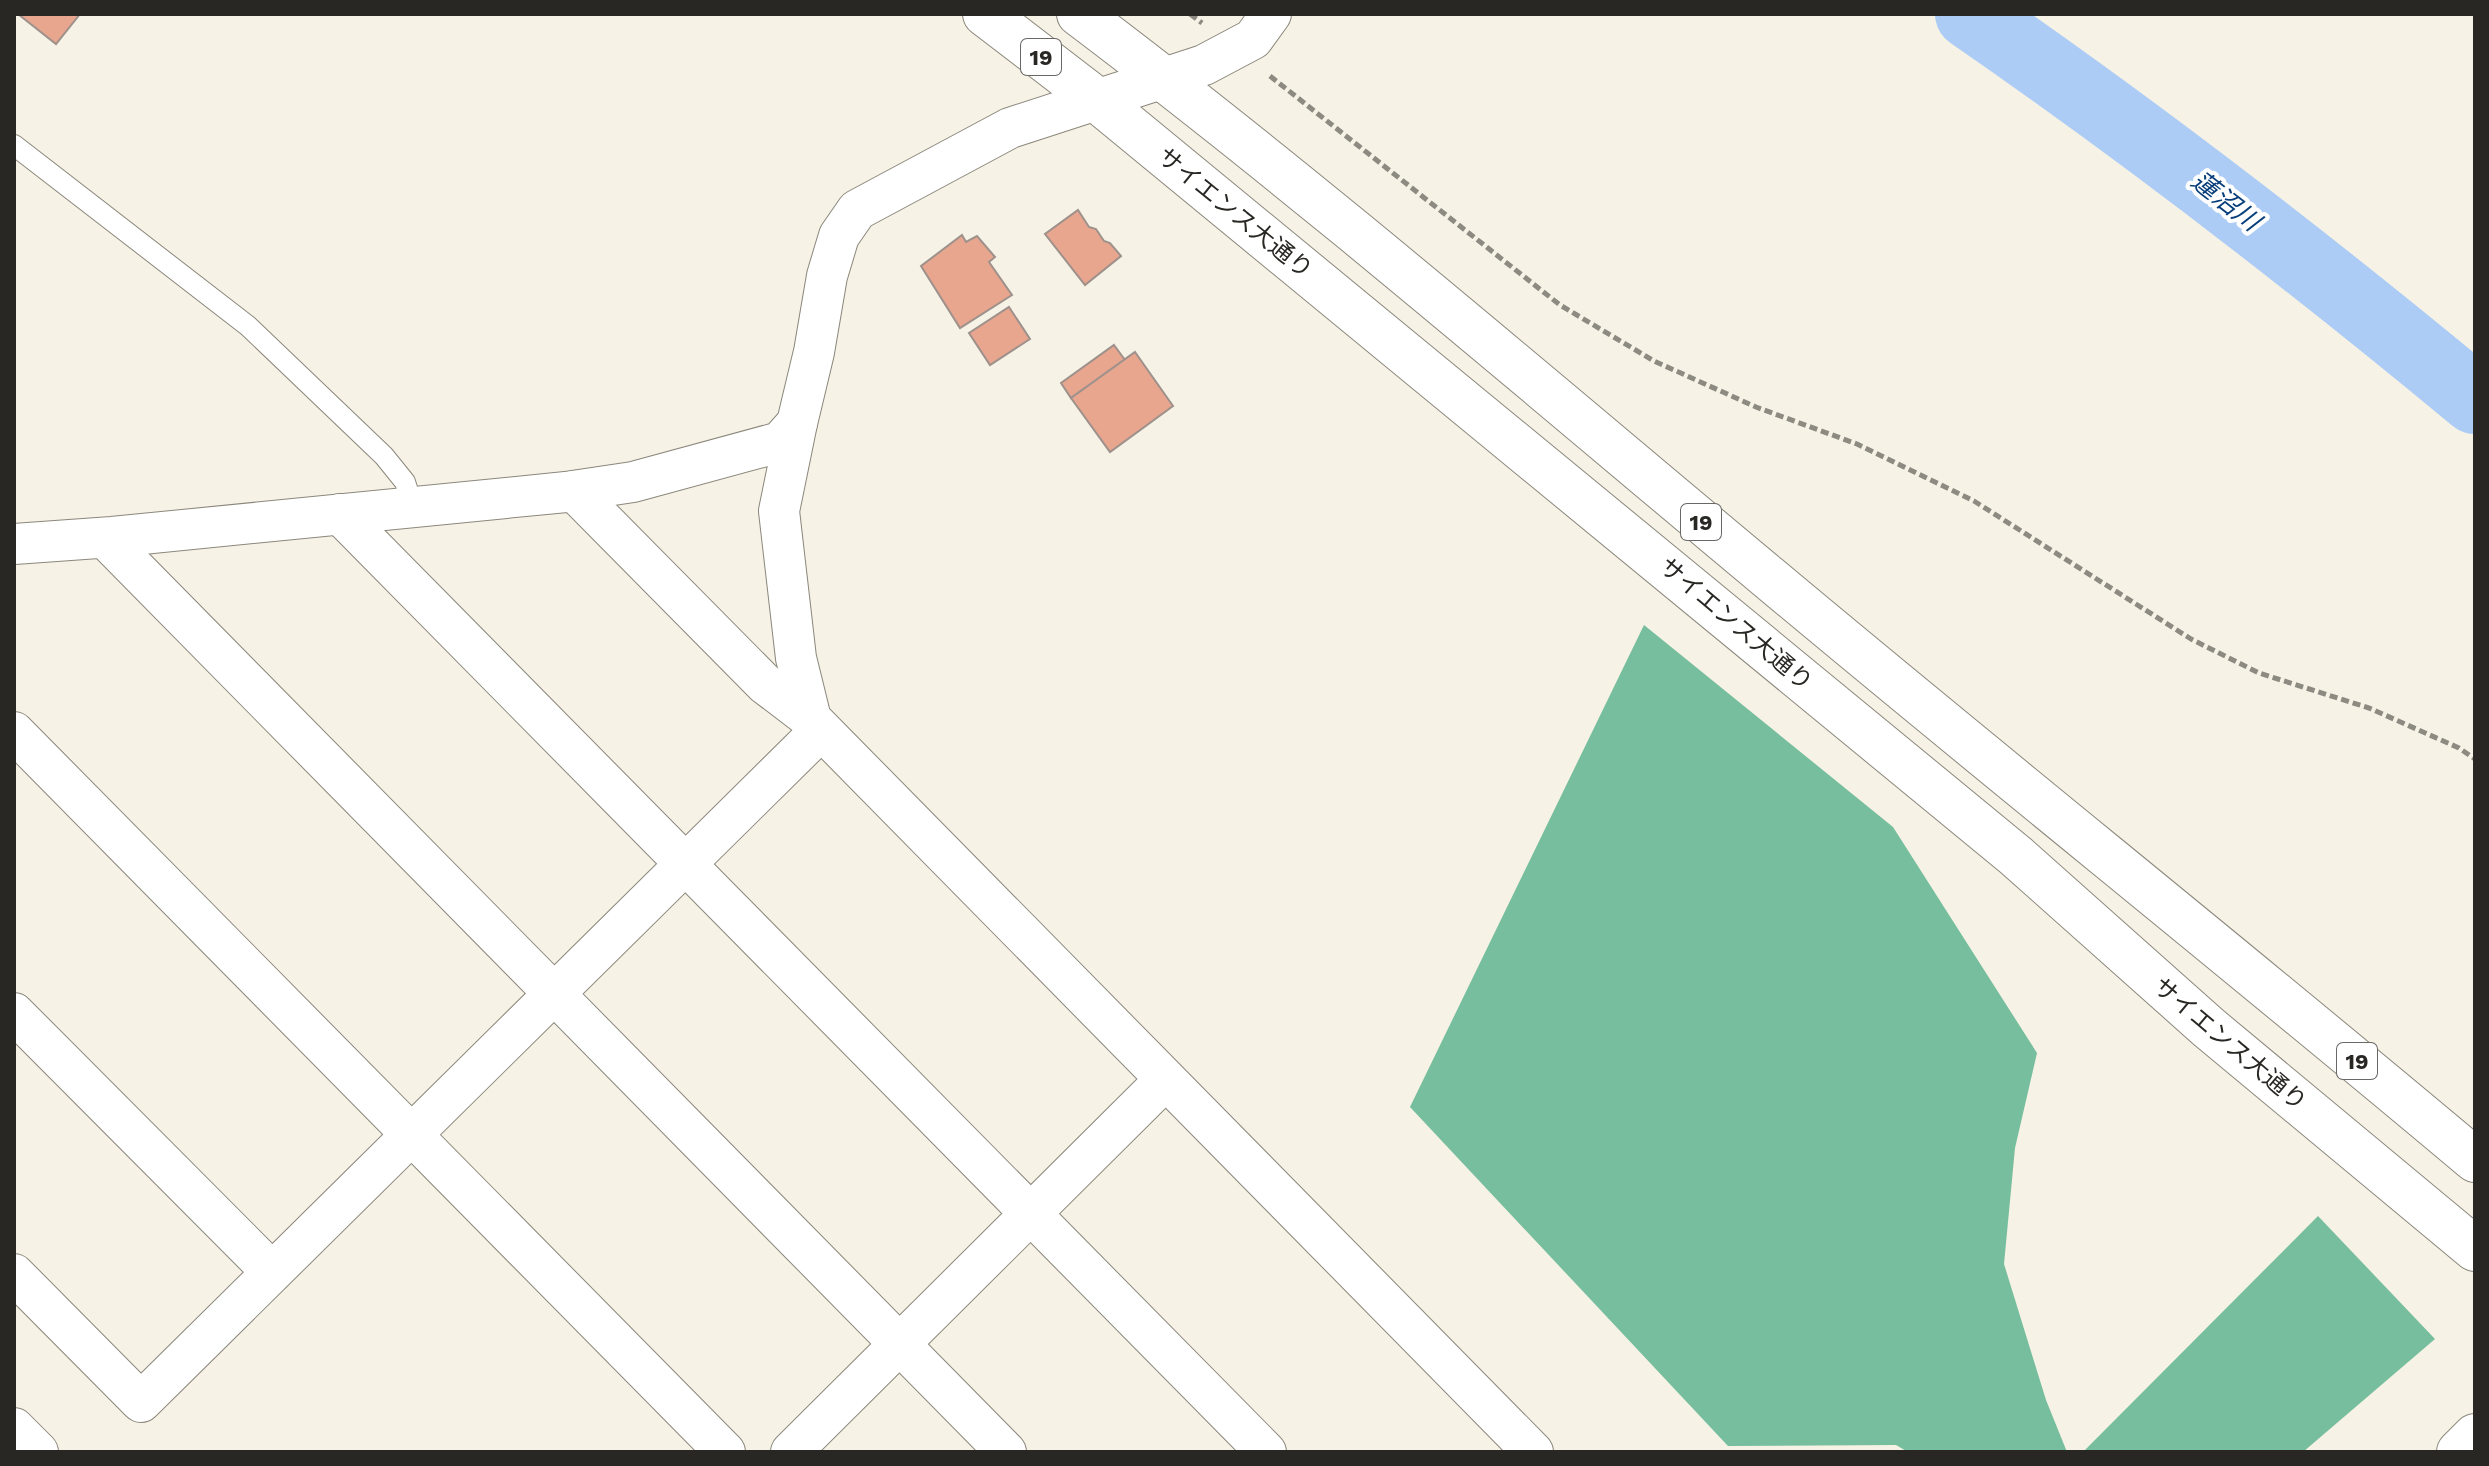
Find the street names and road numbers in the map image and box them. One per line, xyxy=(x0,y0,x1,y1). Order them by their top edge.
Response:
road number: 19 xyxy=(1021,39,1061,75)
street label: サイエンス大通り xyxy=(1152,142,1318,284)
road number: 19 xyxy=(1681,504,1721,540)
street label: サイエンス大通り xyxy=(1654,552,1818,696)
street label: サイエンス大通り xyxy=(2148,972,2312,1116)
road number: 19 xyxy=(2337,1043,2377,1079)

